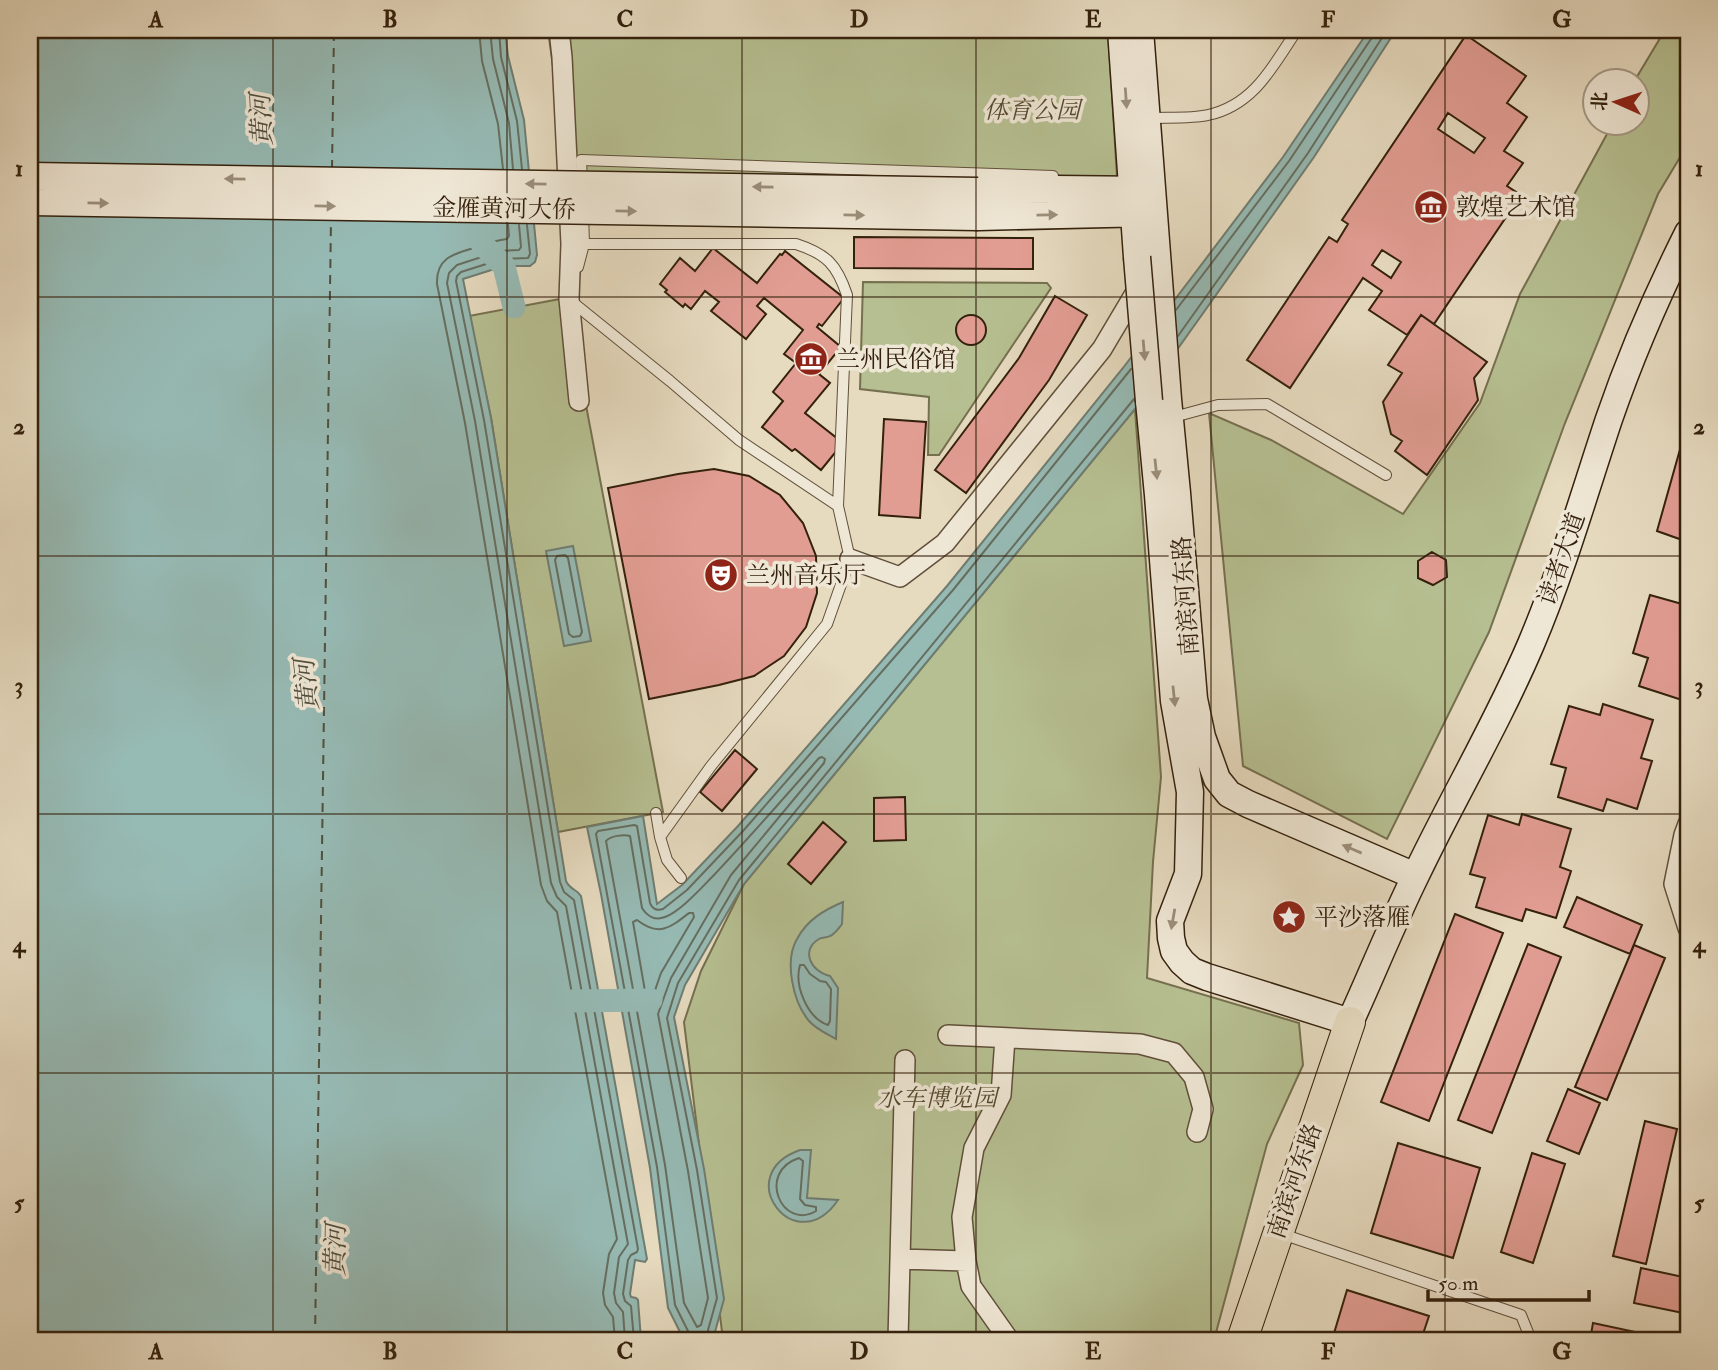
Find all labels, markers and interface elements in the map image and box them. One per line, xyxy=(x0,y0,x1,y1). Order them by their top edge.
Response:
text: A xyxy=(148,5,164,34)
text: B xyxy=(382,5,398,34)
text: C xyxy=(617,5,633,34)
text: D xyxy=(850,5,868,34)
text: E xyxy=(1085,5,1102,34)
text: F xyxy=(1321,5,1336,34)
text: G xyxy=(1552,5,1572,34)
north arrow xyxy=(1582,66,1652,136)
one-way arrow xyxy=(1121,87,1132,109)
water label: 黄河 xyxy=(244,89,279,147)
text: 北 xyxy=(1588,91,1613,111)
park label: 体育公园 xyxy=(984,95,1084,126)
text: 1 xyxy=(15,154,23,183)
text: 1 xyxy=(1695,154,1703,183)
one-way arrow xyxy=(223,173,245,185)
one-way arrow xyxy=(524,178,546,190)
one-way arrow xyxy=(752,182,774,193)
museum icon: 敦煌艺术馆 xyxy=(1412,188,1450,226)
street label: 金雁黄河大侨 xyxy=(432,192,576,226)
place label: 敦煌艺术馆 xyxy=(1456,192,1576,223)
one-way arrow xyxy=(87,197,109,209)
one-way arrow xyxy=(315,201,337,212)
one-way arrow xyxy=(616,205,638,217)
one-way arrow xyxy=(843,209,865,220)
one-way arrow xyxy=(1036,209,1058,221)
one-way arrow xyxy=(1139,339,1150,361)
museum icon: 兰州民俗馆 xyxy=(792,340,830,378)
place label: 兰州民俗馆 xyxy=(836,344,956,375)
text: 2 xyxy=(13,412,25,441)
text: 2 xyxy=(1693,412,1705,441)
one-way arrow xyxy=(1150,458,1161,480)
street label: 读者大道 xyxy=(1532,509,1592,609)
street label: 南滨河东路 xyxy=(1166,535,1206,657)
theatre icon: 兰州音乐厅 xyxy=(702,556,740,594)
place label: 兰州音乐厅 xyxy=(746,560,866,591)
water label: 黄河 xyxy=(288,653,326,713)
text: 3 xyxy=(15,671,23,700)
text: 3 xyxy=(1695,671,1703,700)
one-way arrow xyxy=(1169,685,1180,707)
one-way arrow xyxy=(1342,843,1362,855)
place icon: 平沙落雁 xyxy=(1270,898,1308,936)
place label: 平沙落雁 xyxy=(1314,902,1410,933)
one-way arrow xyxy=(1167,908,1178,930)
text: 4 xyxy=(12,930,27,959)
text: 4 xyxy=(1692,930,1707,959)
park label: 水车博览园 xyxy=(877,1083,1001,1114)
street label: 南滨河东路 xyxy=(1261,1119,1329,1243)
text: 5 xyxy=(14,1188,25,1217)
text: 5 xyxy=(1694,1188,1705,1217)
water label: 黄河 xyxy=(320,1220,353,1276)
scale bar xyxy=(1428,1258,1588,1302)
text: 50 m xyxy=(1438,1270,1479,1297)
text: A xyxy=(148,1337,164,1366)
text: B xyxy=(382,1337,398,1366)
text: C xyxy=(617,1337,633,1366)
text: D xyxy=(850,1337,868,1366)
text: E xyxy=(1085,1337,1102,1366)
text: F xyxy=(1321,1337,1336,1366)
text: G xyxy=(1552,1337,1572,1366)

